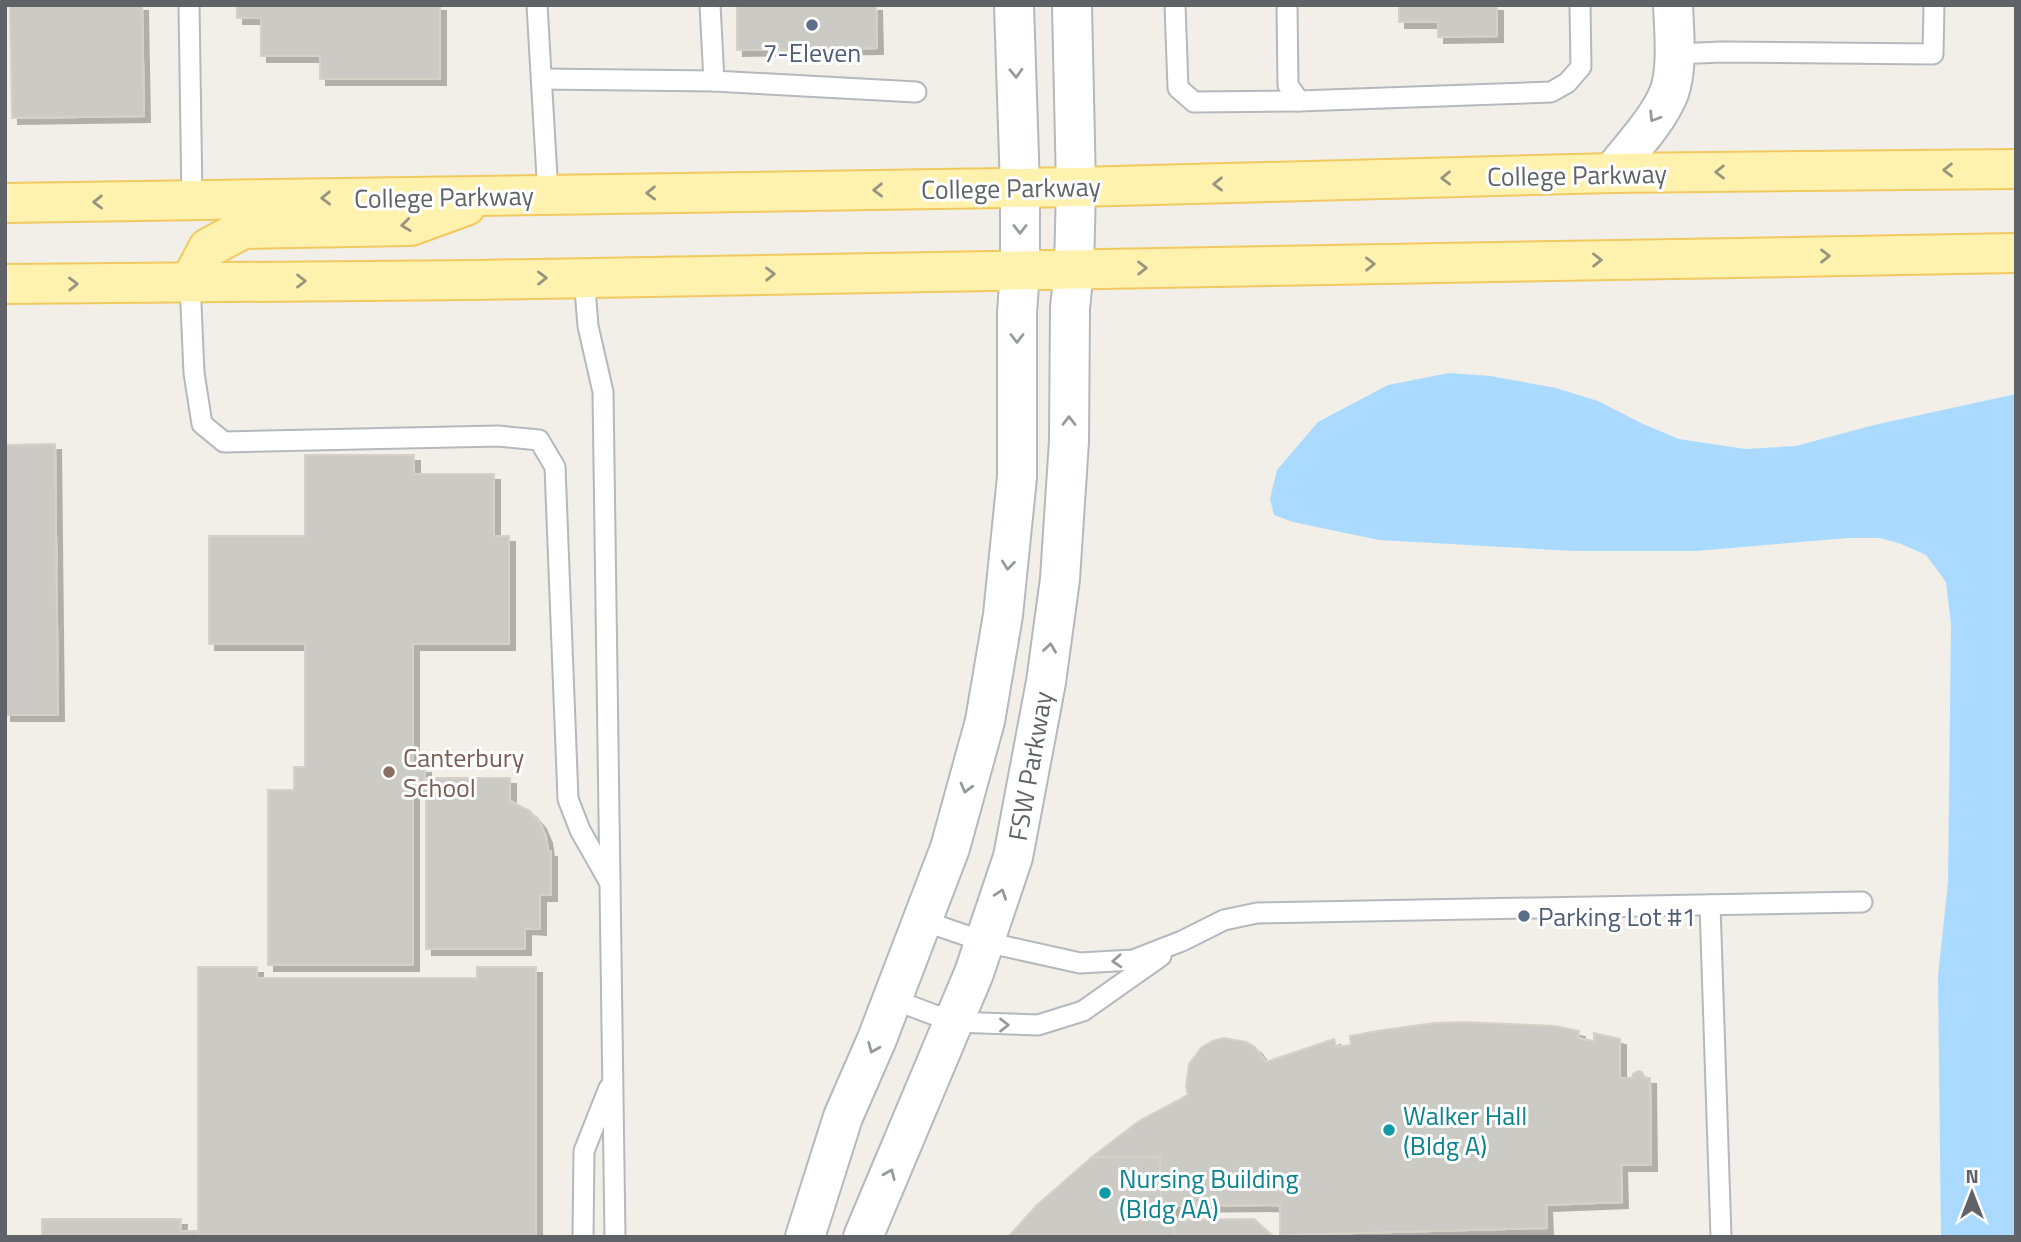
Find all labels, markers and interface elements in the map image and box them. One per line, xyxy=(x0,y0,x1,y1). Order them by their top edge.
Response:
marker: 7-Eleven xyxy=(804,17,820,33)
place label: 7-Eleven xyxy=(763,33,861,72)
one-way arrow xyxy=(1009,68,1024,79)
one-way arrow xyxy=(1649,110,1662,123)
street label: College Parkway xyxy=(1487,154,1667,196)
one-way arrow xyxy=(1942,162,1952,178)
one-way arrow xyxy=(1714,164,1725,180)
street label: College Parkway xyxy=(921,167,1101,209)
one-way arrow xyxy=(1440,170,1451,185)
street label: College Parkway xyxy=(354,176,534,218)
one-way arrow xyxy=(1212,176,1223,191)
one-way arrow xyxy=(873,182,883,198)
one-way arrow xyxy=(645,186,656,201)
one-way arrow xyxy=(320,191,331,206)
one-way arrow xyxy=(92,194,103,209)
one-way arrow xyxy=(401,217,412,232)
one-way arrow xyxy=(1012,224,1028,235)
one-way arrow xyxy=(1820,248,1830,264)
one-way arrow xyxy=(1592,252,1603,267)
one-way arrow xyxy=(1364,256,1375,271)
one-way arrow xyxy=(1137,260,1148,275)
one-way arrow xyxy=(765,266,775,282)
one-way arrow xyxy=(537,271,548,286)
one-way arrow xyxy=(296,273,307,289)
one-way arrow xyxy=(68,276,79,291)
one-way arrow xyxy=(1009,333,1025,344)
one-way arrow xyxy=(1061,415,1077,426)
one-way arrow xyxy=(1001,560,1016,571)
one-way arrow xyxy=(1043,642,1058,654)
street label: FSW Parkway xyxy=(998,688,1062,844)
place label: Canterbury School xyxy=(403,738,524,807)
marker: Canterbury School xyxy=(381,764,397,780)
one-way arrow xyxy=(960,782,974,794)
one-way arrow xyxy=(993,889,1007,901)
place label: Parking Lot #1 xyxy=(1538,897,1696,936)
marker: Parking Lot #1 xyxy=(1516,908,1532,924)
one-way arrow xyxy=(1112,953,1123,968)
one-way arrow xyxy=(1000,1017,1010,1033)
one-way arrow xyxy=(867,1042,881,1054)
place label: Walker Hall (Bldg A) xyxy=(1403,1096,1527,1165)
marker: Walker Hall (Bldg A) xyxy=(1381,1122,1397,1138)
north arrow xyxy=(1937,1158,2007,1228)
place label: Nursing Building (Bldg AA) xyxy=(1119,1159,1299,1228)
text: N xyxy=(1965,1161,1979,1190)
one-way arrow xyxy=(881,1169,895,1181)
marker: Nursing Building (Bldg AA) xyxy=(1097,1185,1113,1201)

